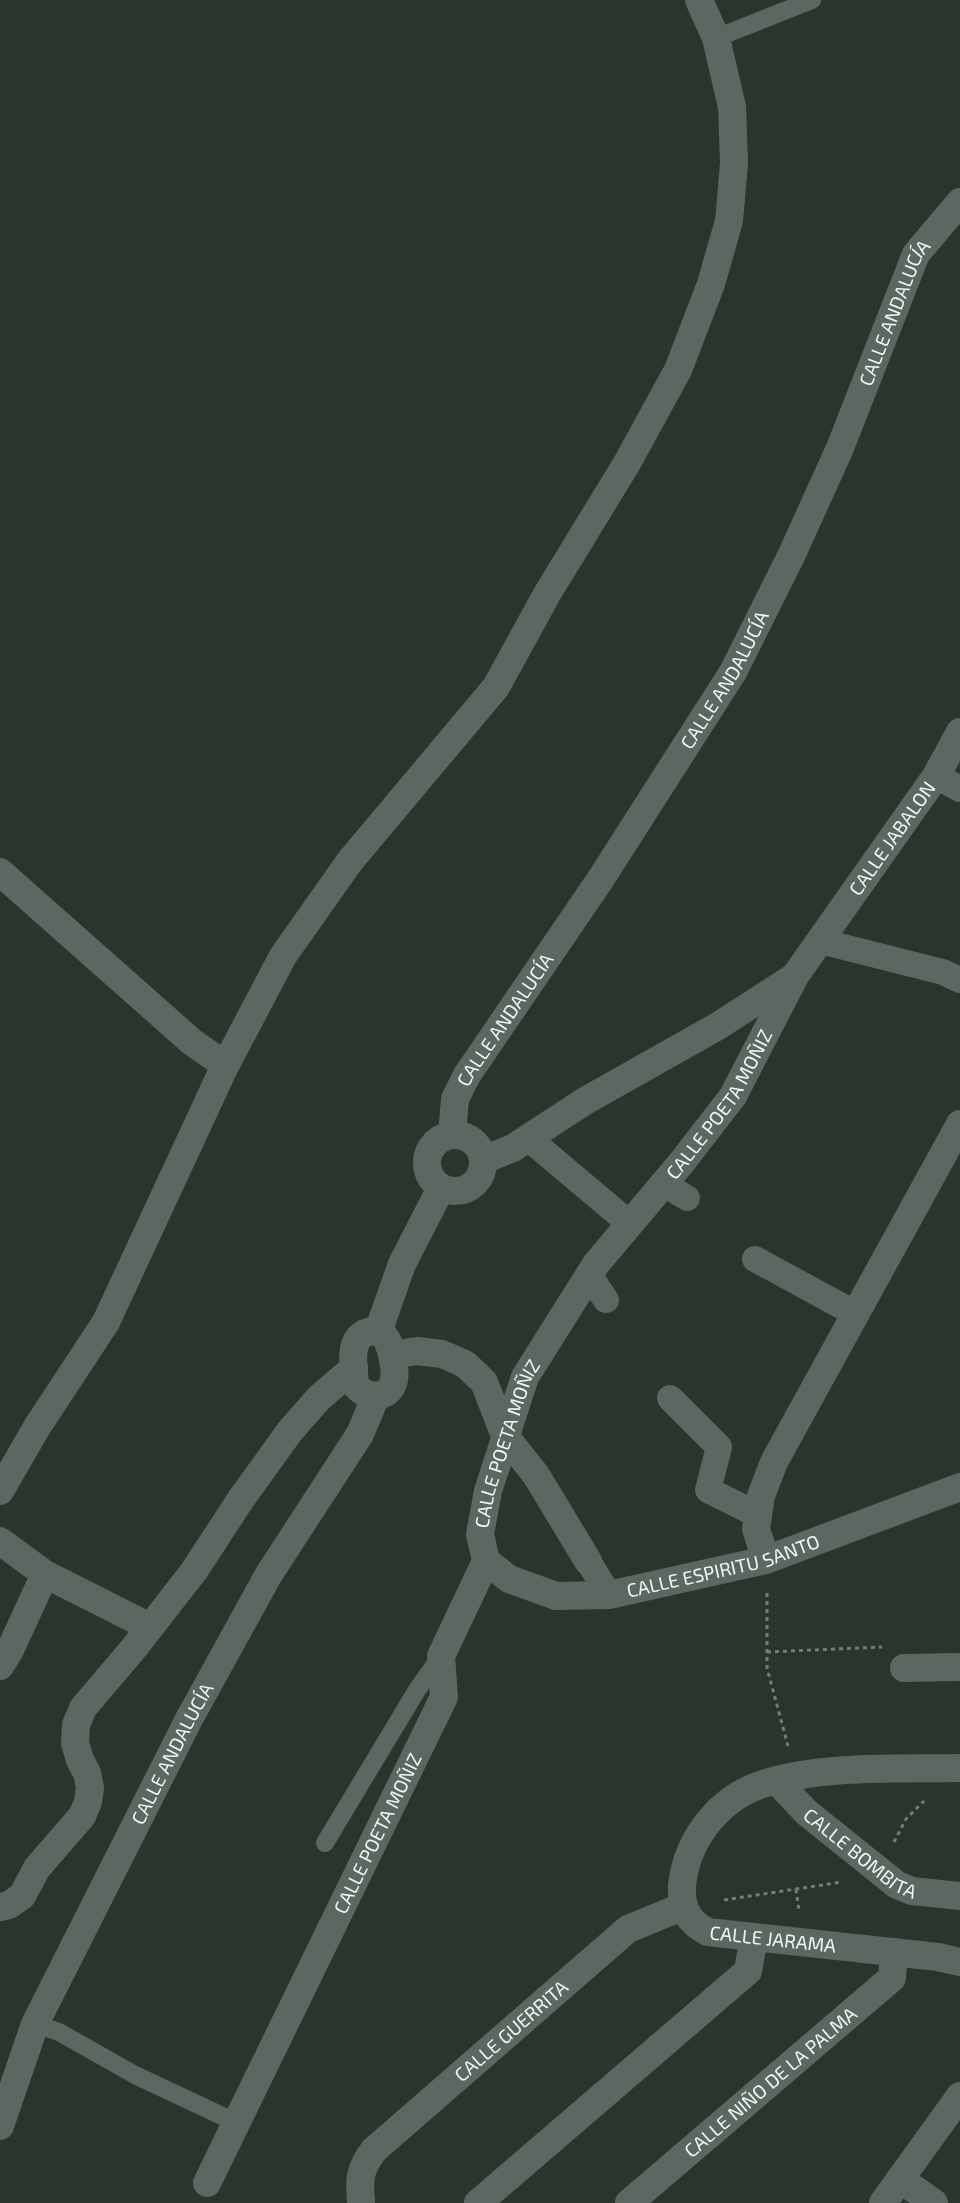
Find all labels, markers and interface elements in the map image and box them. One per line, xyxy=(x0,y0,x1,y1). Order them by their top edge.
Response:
street label: CALLE ANDALUCÍA xyxy=(854,234,935,389)
street label: CALLE ANDALUCÍA xyxy=(675,606,773,753)
street label: CALLE JABALON xyxy=(844,777,940,900)
street label: CALLE ANDALUCÍA xyxy=(451,948,558,1090)
street label: CALLE POETA MOÑIZ xyxy=(661,1025,776,1184)
street label: CALLE POETA MOÑIZ xyxy=(469,1355,544,1530)
street label: CALLE ESPIRITU SANTO xyxy=(624,1529,823,1602)
street label: CALLE ANDALUCÍA xyxy=(126,1678,218,1828)
street label: CALLE POETA MOÑIZ xyxy=(328,1749,426,1917)
street label: CALLE BOMBITA xyxy=(799,1803,920,1903)
street label: CALLE JARAMA xyxy=(709,1920,838,1957)
street label: CALLE GUERRITA xyxy=(449,1975,572,2086)
street label: CALLE NIÑO DE LA PALMA xyxy=(679,2002,861,2162)

